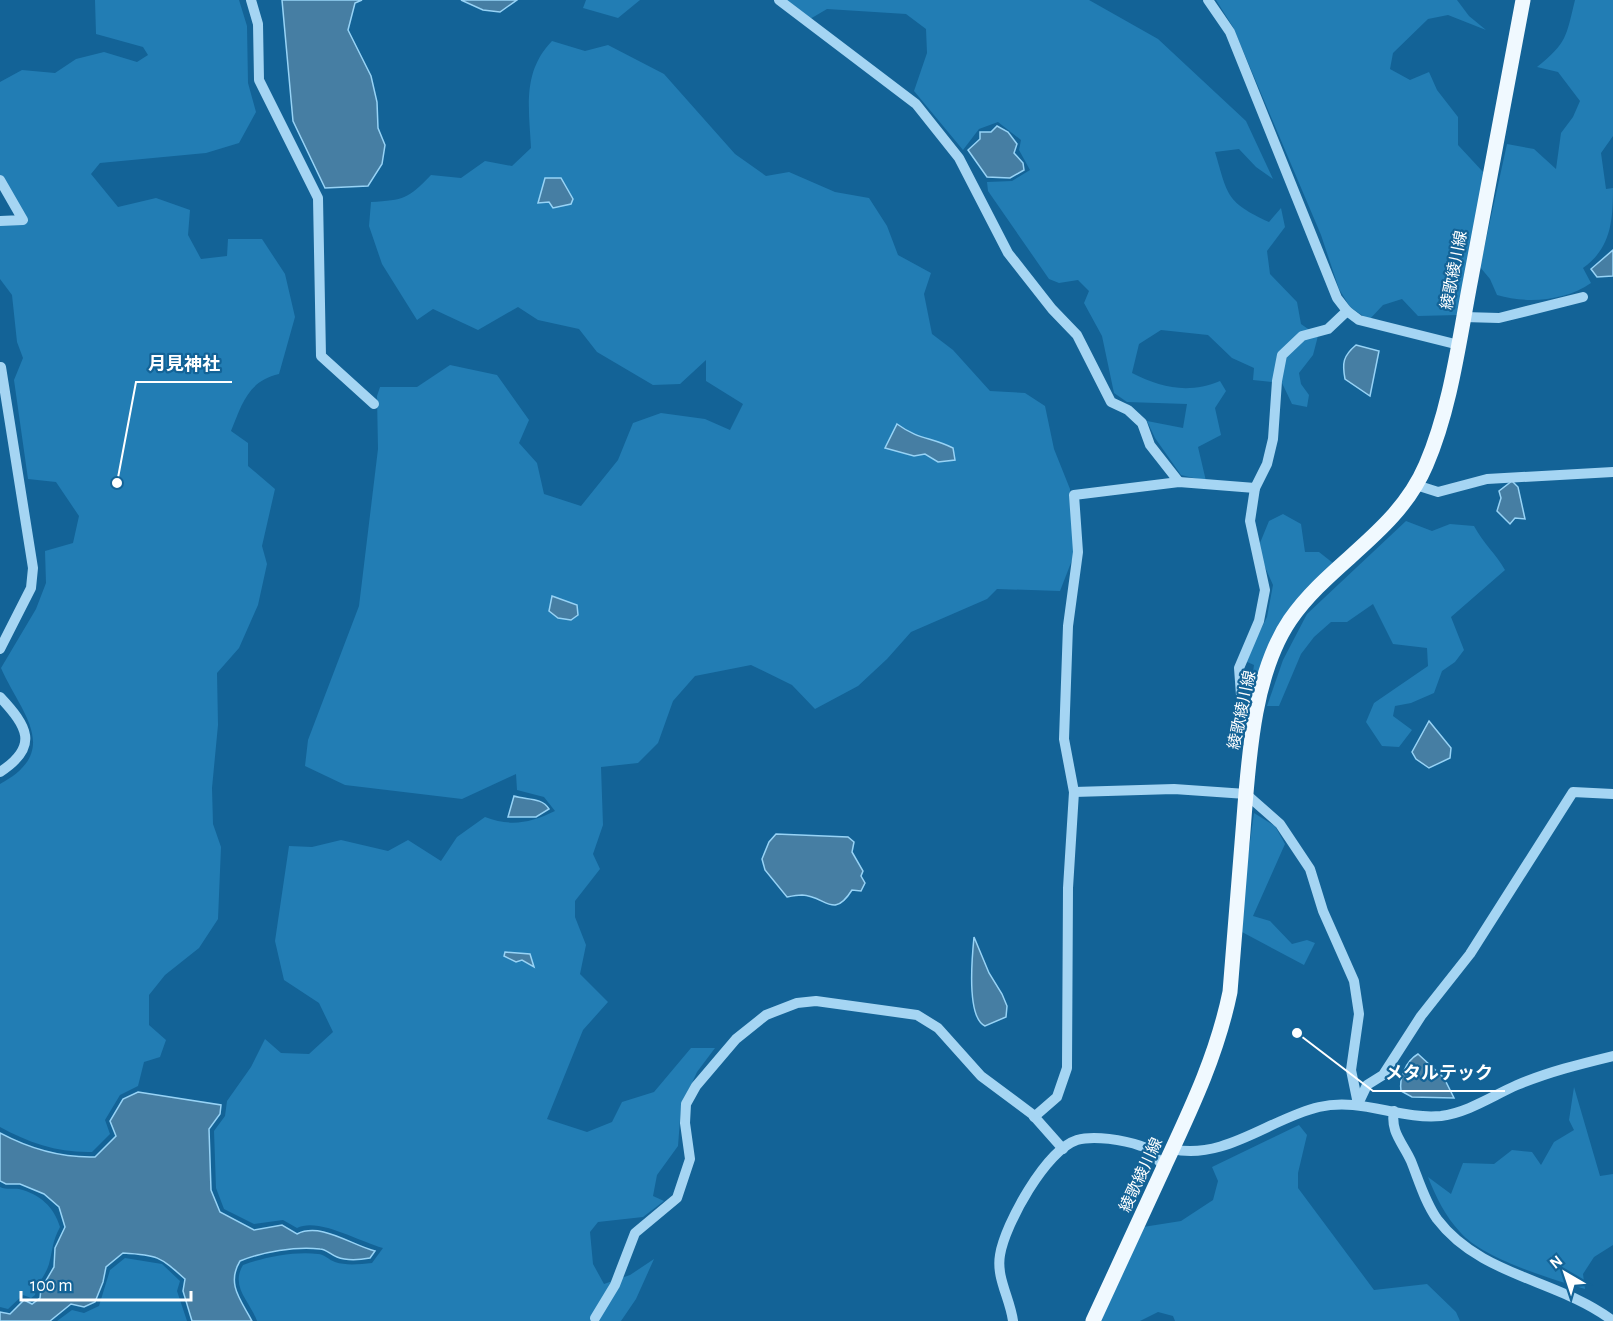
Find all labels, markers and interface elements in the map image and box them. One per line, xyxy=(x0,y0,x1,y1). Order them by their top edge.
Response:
street label: 綾歌綾川線 xyxy=(1438,229,1469,311)
callout: 月見神社 xyxy=(136,346,232,382)
text: 月見神社 xyxy=(148,354,220,374)
street label: 綾歌綾川線 xyxy=(1225,669,1258,751)
callout: メタルテック xyxy=(1373,1055,1505,1091)
text: メタルテック xyxy=(1385,1064,1493,1083)
street label: 綾歌綾川線 xyxy=(1116,1135,1165,1215)
north arrow xyxy=(1535,1243,1595,1303)
text: N xyxy=(1547,1252,1566,1272)
scale bar xyxy=(21,1264,190,1302)
text: 100 m xyxy=(30,1277,73,1295)

